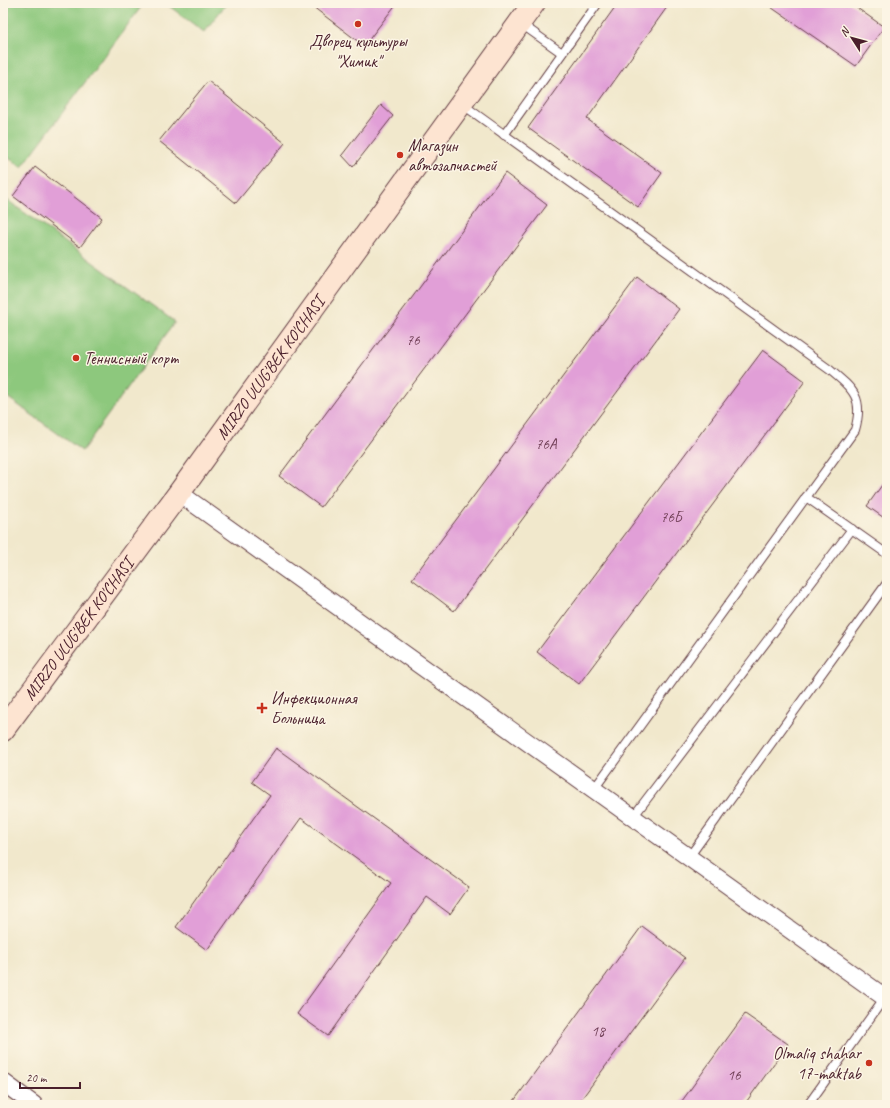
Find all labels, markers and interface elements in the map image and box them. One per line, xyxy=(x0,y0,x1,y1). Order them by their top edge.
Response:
north arrow xyxy=(832,18,872,58)
marker: Дворец культуры "Химик" xyxy=(353,19,363,29)
text: N xyxy=(836,23,853,39)
place label: Дворец культуры "Химик" xyxy=(309,31,409,72)
place label: Магазин автозапчастей xyxy=(408,135,498,176)
marker: Магазин автозапчастей xyxy=(395,150,405,160)
street label: MIRZO ULUG'BEK KO'CHASI xyxy=(211,289,332,444)
house number: 76 xyxy=(406,331,421,350)
place label: Теннисный корт xyxy=(84,348,179,369)
marker: Теннисный корт xyxy=(71,353,81,363)
house number: 76А xyxy=(535,435,558,454)
house number: 76Б xyxy=(660,508,684,527)
street label: MIRZO ULUG'BEK KO'CHASI xyxy=(19,551,141,704)
place label: Инфекционная Больница xyxy=(271,688,358,729)
marker: Инфекционная Больница xyxy=(256,702,268,714)
house number: 18 xyxy=(591,1022,606,1041)
place label: Olmaliq shahar 17-maktab xyxy=(773,1043,863,1084)
marker: Olmaliq shahar 17-maktab xyxy=(864,1058,874,1068)
scale bar xyxy=(20,1064,80,1090)
house number: 16 xyxy=(727,1066,742,1085)
text: 20 m xyxy=(26,1070,48,1086)

